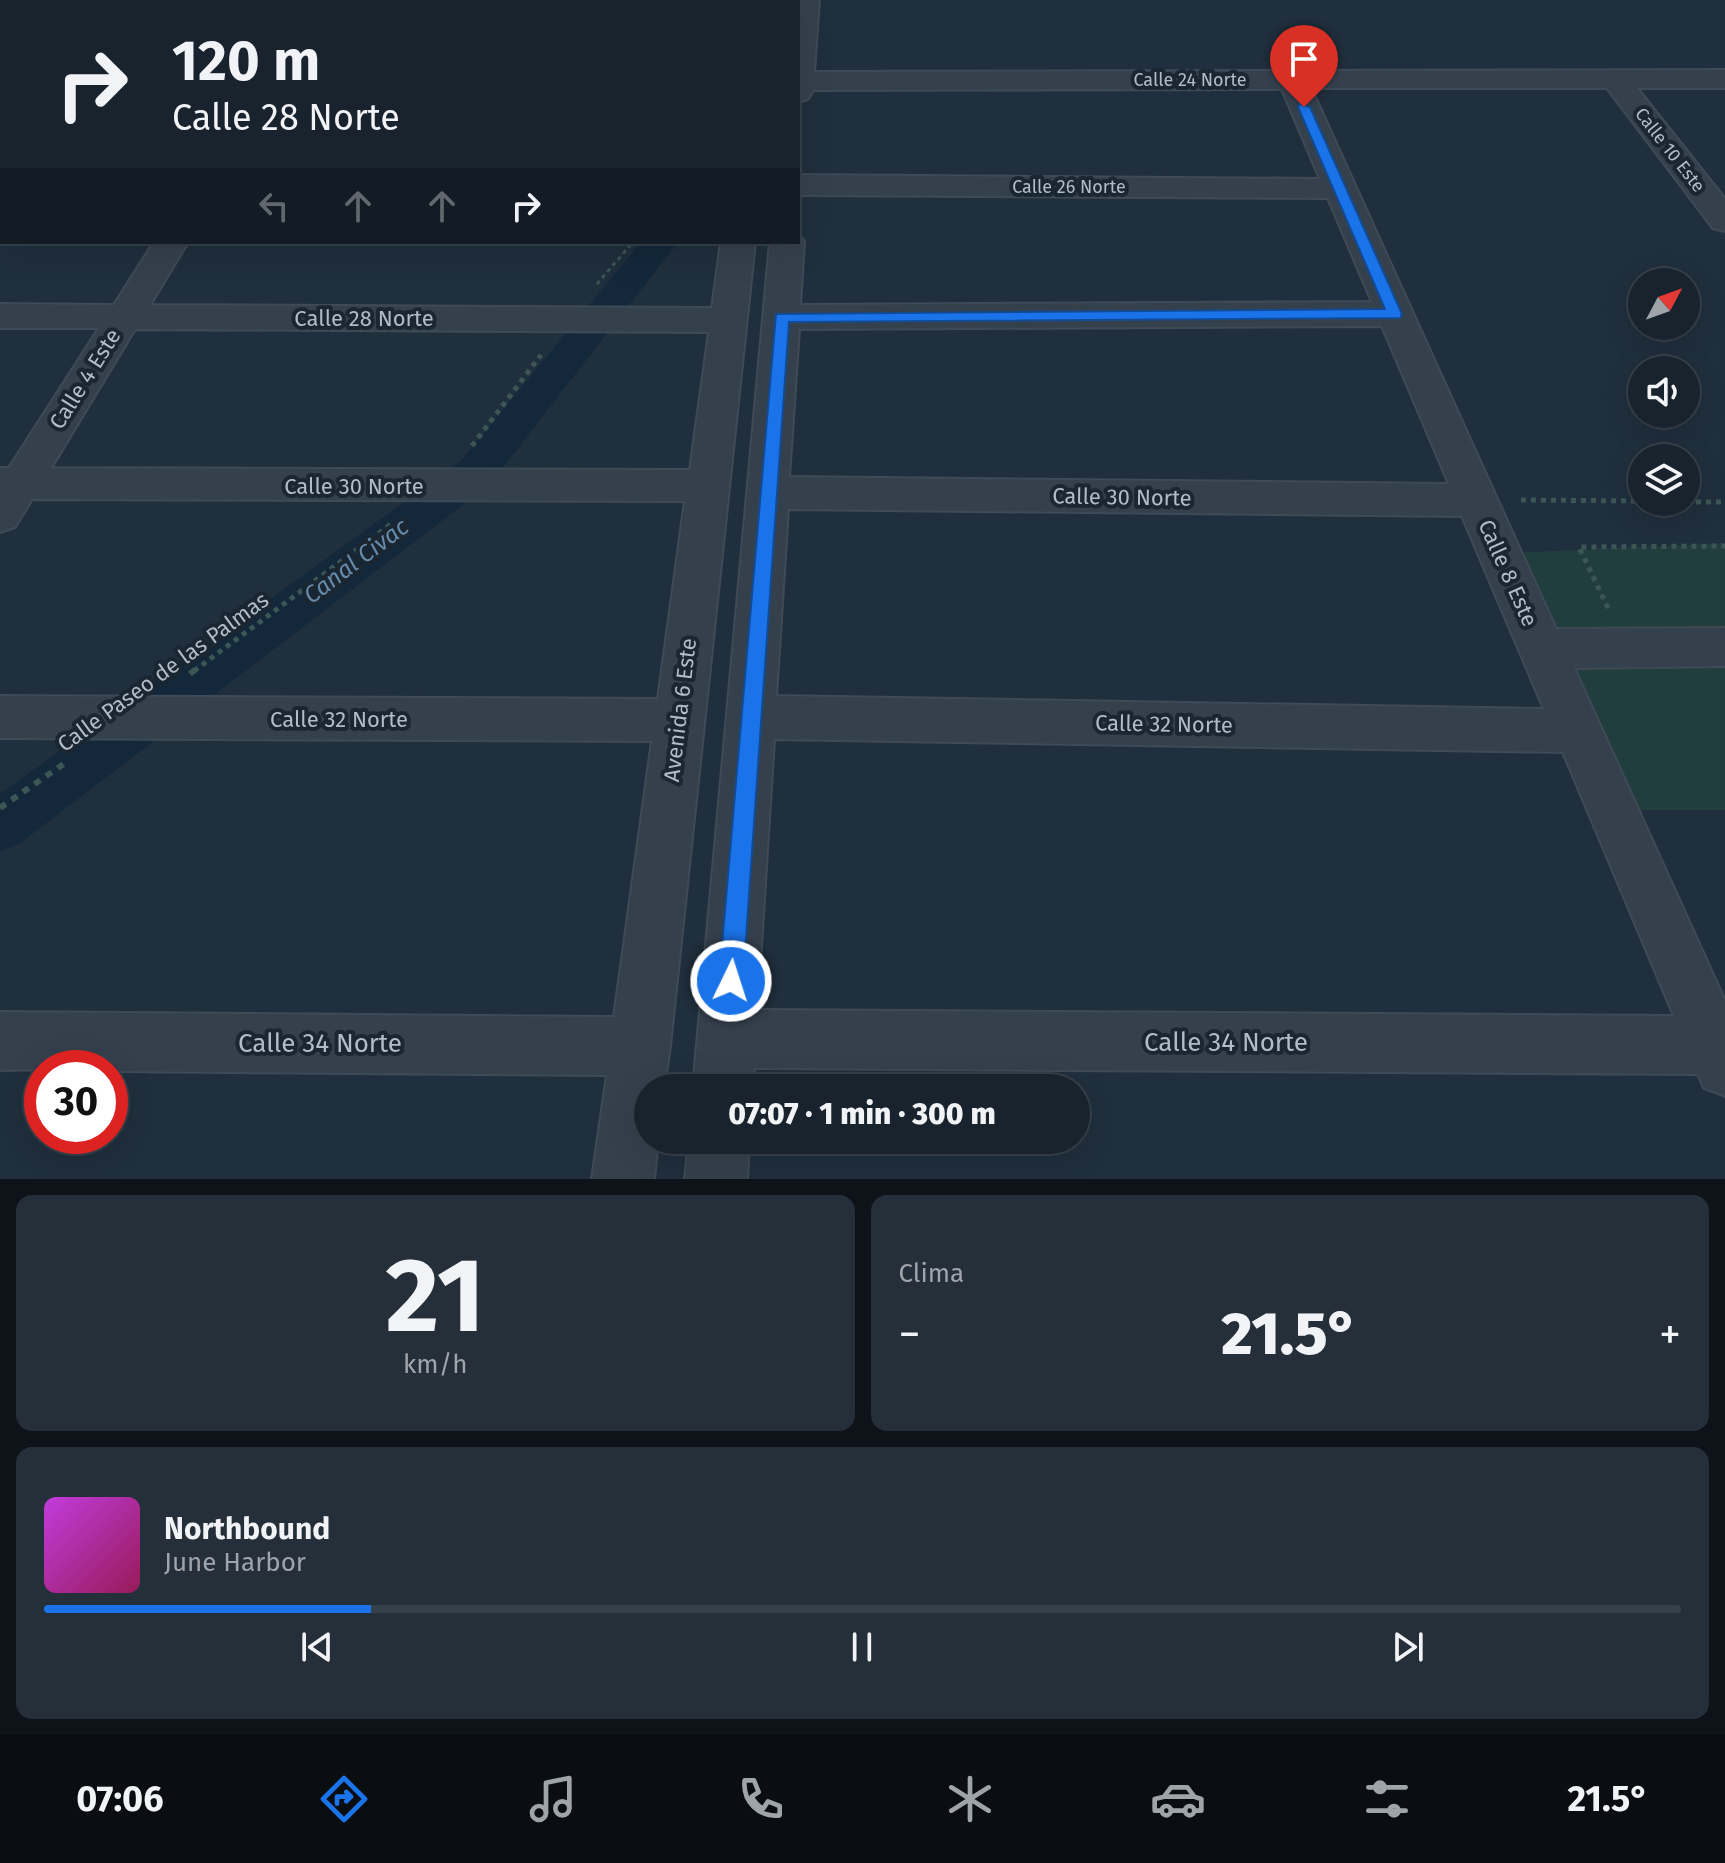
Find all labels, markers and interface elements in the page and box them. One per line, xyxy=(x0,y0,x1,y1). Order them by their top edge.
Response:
pin xyxy=(1270,25,1338,107)
text: 120 m xyxy=(172,28,320,95)
icon: right xyxy=(40,32,144,136)
icon: arrive xyxy=(1282,37,1326,81)
street label: Calle 24 Norte xyxy=(1133,69,1247,91)
text: Calle 28 Norte xyxy=(172,96,400,140)
street label: Calle 10 Este xyxy=(1630,103,1710,197)
street label: Calle 26 Norte xyxy=(1012,176,1126,198)
icon: left xyxy=(252,184,296,228)
icon: ahead xyxy=(336,184,380,228)
icon: ahead xyxy=(420,184,464,228)
icon: right xyxy=(504,184,548,228)
north arrow xyxy=(1628,268,1700,340)
map controls xyxy=(1628,268,1700,516)
street label: Calle 28 Norte xyxy=(294,305,434,332)
street label: Calle 4 Este xyxy=(43,324,127,434)
button: sound xyxy=(1628,356,1700,428)
button: layers xyxy=(1628,444,1700,516)
street label: Calle 30 Norte xyxy=(284,473,424,500)
street label: Calle 30 Norte xyxy=(1052,482,1192,512)
water label: Canal Civac xyxy=(298,512,414,609)
street label: Calle 8 Este xyxy=(1472,515,1544,631)
street label: Calle Paseo de las Palmas xyxy=(52,586,274,758)
street label: Avenida 6 Este xyxy=(658,637,702,783)
street label: Calle 32 Norte xyxy=(270,706,408,733)
street label: Calle 32 Norte xyxy=(1095,709,1233,739)
position arrow xyxy=(689,939,773,1023)
street label: Calle 34 Norte xyxy=(1144,1027,1308,1058)
street label: Calle 34 Norte xyxy=(238,1028,402,1059)
speed limit sign: 30 xyxy=(24,1050,128,1154)
text: 07:07 · 1 min · 300 m xyxy=(728,1096,996,1132)
text: 21 xyxy=(385,1234,485,1359)
text: Clima xyxy=(899,1258,964,1289)
text: 21.5° xyxy=(1221,1298,1358,1370)
text: − xyxy=(899,1308,921,1361)
text: + xyxy=(1659,1308,1681,1361)
text: km/h xyxy=(403,1349,467,1380)
text: Northbound xyxy=(164,1511,330,1547)
text: June Harbor xyxy=(164,1547,306,1578)
icon: previous xyxy=(295,1625,339,1669)
icon: pause xyxy=(840,1625,884,1669)
icon: next xyxy=(1386,1625,1430,1669)
icon: directions xyxy=(316,1771,372,1827)
icon: music xyxy=(525,1771,581,1827)
icon: phone xyxy=(733,1771,789,1827)
icon: climate xyxy=(942,1771,998,1827)
icon: car xyxy=(1150,1771,1206,1827)
icon: filters xyxy=(1359,1771,1415,1827)
text: 07:06 xyxy=(76,1777,163,1821)
text: 21.5° xyxy=(1567,1777,1649,1821)

